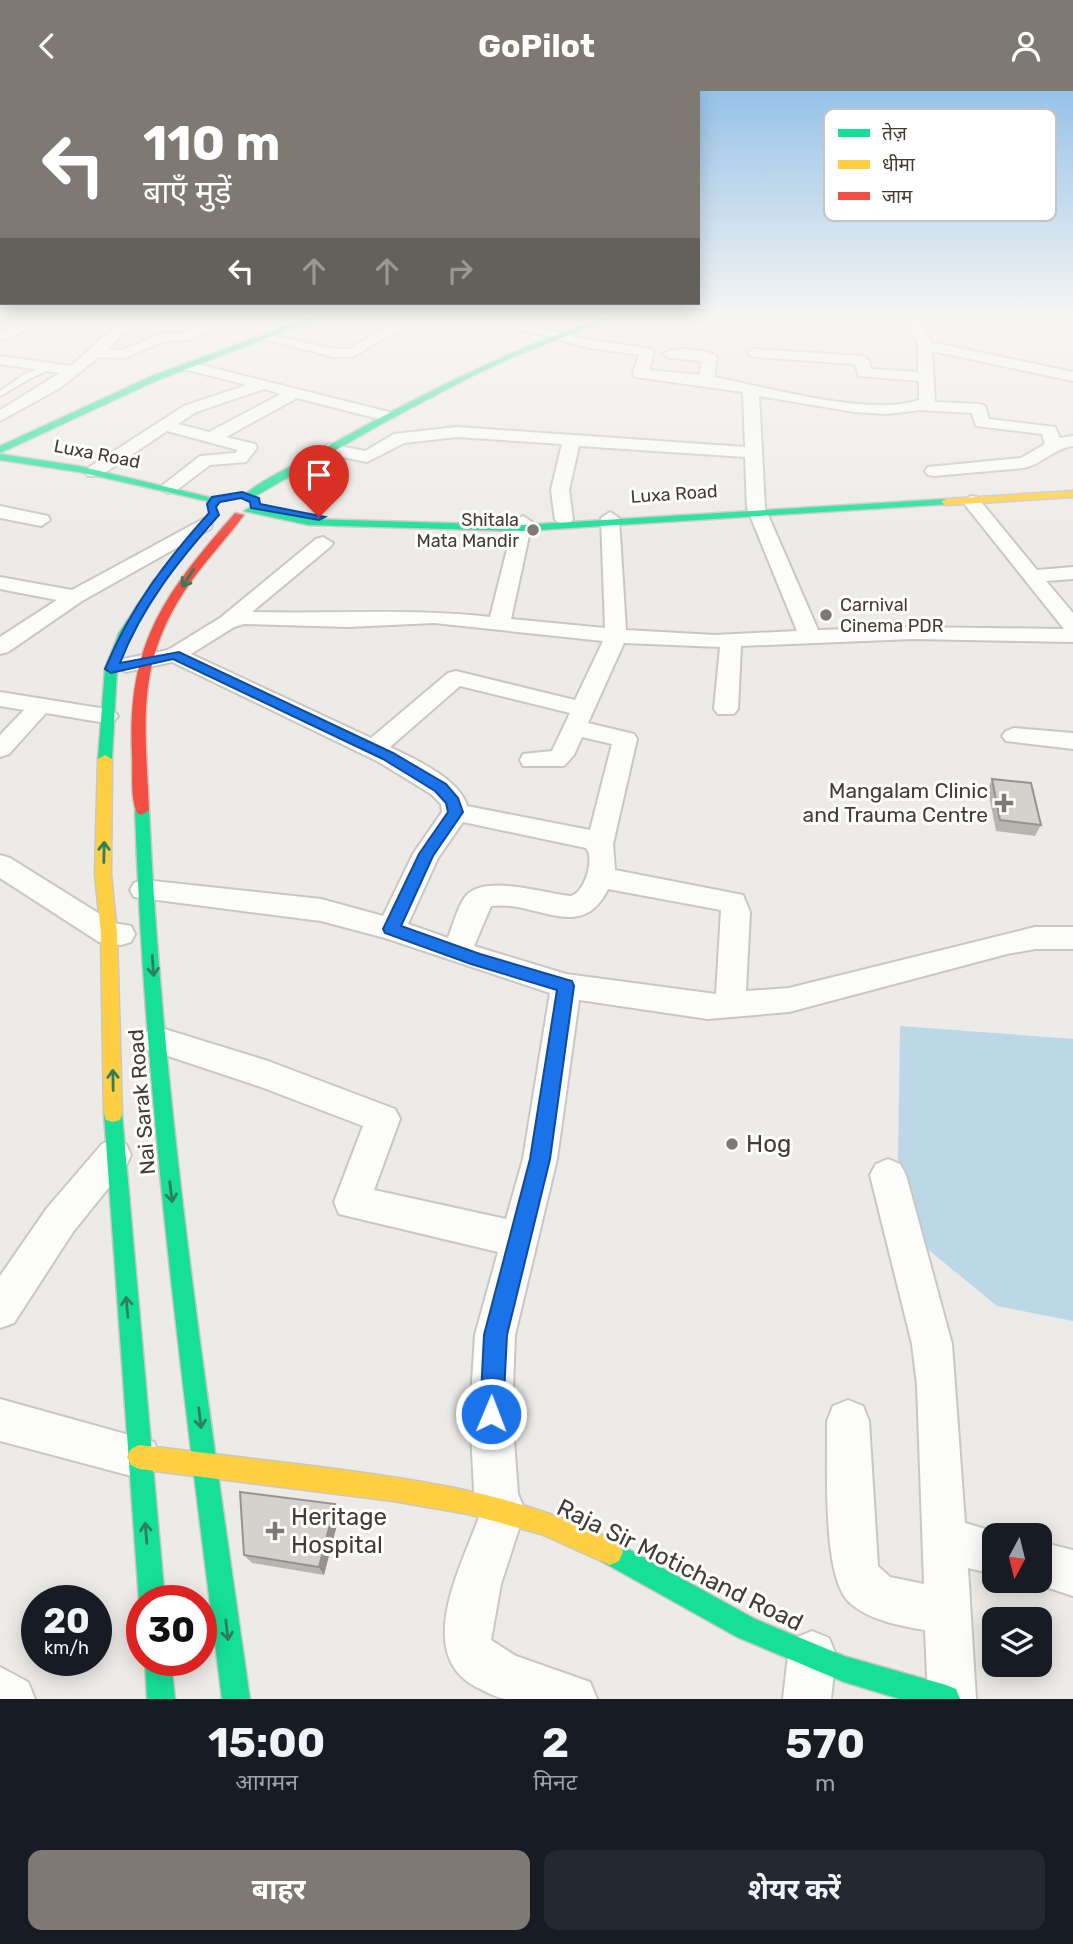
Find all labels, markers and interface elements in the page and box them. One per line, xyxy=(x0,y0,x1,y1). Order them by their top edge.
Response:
icon: back xyxy=(28,27,66,65)
text: GoPilot xyxy=(478,27,595,65)
icon: person xyxy=(1007,27,1045,65)
legend xyxy=(824,109,1056,221)
text: 110 m xyxy=(143,114,280,172)
icon: left xyxy=(28,119,119,210)
text: तेज़ xyxy=(882,122,908,145)
text: धीमा xyxy=(882,153,916,176)
text: बाएँ मुड़ें xyxy=(143,173,231,211)
text: जाम xyxy=(882,185,913,208)
icon: left xyxy=(222,252,260,290)
icon: ahead xyxy=(295,252,333,290)
icon: ahead xyxy=(368,252,406,290)
icon: right xyxy=(441,252,479,290)
street label: Luxa Road xyxy=(52,435,142,473)
pin xyxy=(289,445,349,517)
icon: arrive xyxy=(300,456,338,494)
street label: Luxa Road xyxy=(630,480,718,508)
place label: Shitala Mata Mandir xyxy=(416,509,519,552)
marker: Shitala Mata Mandir xyxy=(525,522,541,538)
one-way arrow xyxy=(181,568,195,587)
place label: Carnival Cinema PDR xyxy=(840,594,944,637)
marker: Carnival Cinema PDR xyxy=(818,607,834,623)
place label: Mangalam Clinic and Trauma Centre xyxy=(803,778,988,827)
marker: Mangalam Clinic and Trauma Centre xyxy=(994,793,1014,813)
one-way arrow xyxy=(97,841,111,864)
one-way arrow xyxy=(147,954,160,976)
street label: Nai Sarak Road xyxy=(123,1028,160,1176)
one-way arrow xyxy=(106,1068,119,1091)
place label: Hog xyxy=(746,1130,791,1158)
marker: Hog xyxy=(724,1136,740,1152)
one-way arrow xyxy=(165,1180,178,1203)
one-way arrow xyxy=(120,1296,133,1318)
position arrow xyxy=(454,1377,528,1451)
one-way arrow xyxy=(193,1406,206,1429)
street label: Raja Sir Motichand Road xyxy=(552,1493,808,1637)
place label: Heritage Hospital xyxy=(291,1503,387,1559)
marker: Heritage Hospital xyxy=(265,1521,285,1541)
one-way arrow xyxy=(139,1522,152,1545)
north arrow xyxy=(982,1523,1052,1593)
map controls xyxy=(982,1523,1052,1677)
speed limit sign: 30 xyxy=(126,1585,217,1676)
text: 20 xyxy=(43,1600,90,1642)
button: layers xyxy=(982,1607,1052,1677)
one-way arrow xyxy=(220,1618,233,1641)
text: km/h xyxy=(44,1637,89,1659)
text: 15:00 xyxy=(208,1718,325,1768)
text: 2 xyxy=(542,1718,569,1768)
text: 570 xyxy=(785,1719,865,1769)
text: आगमन xyxy=(235,1768,298,1796)
text: मिनट xyxy=(533,1768,577,1796)
text: m xyxy=(815,1769,835,1797)
button: बाहर xyxy=(28,1850,530,1930)
button: शेयर करें xyxy=(544,1850,1045,1930)

